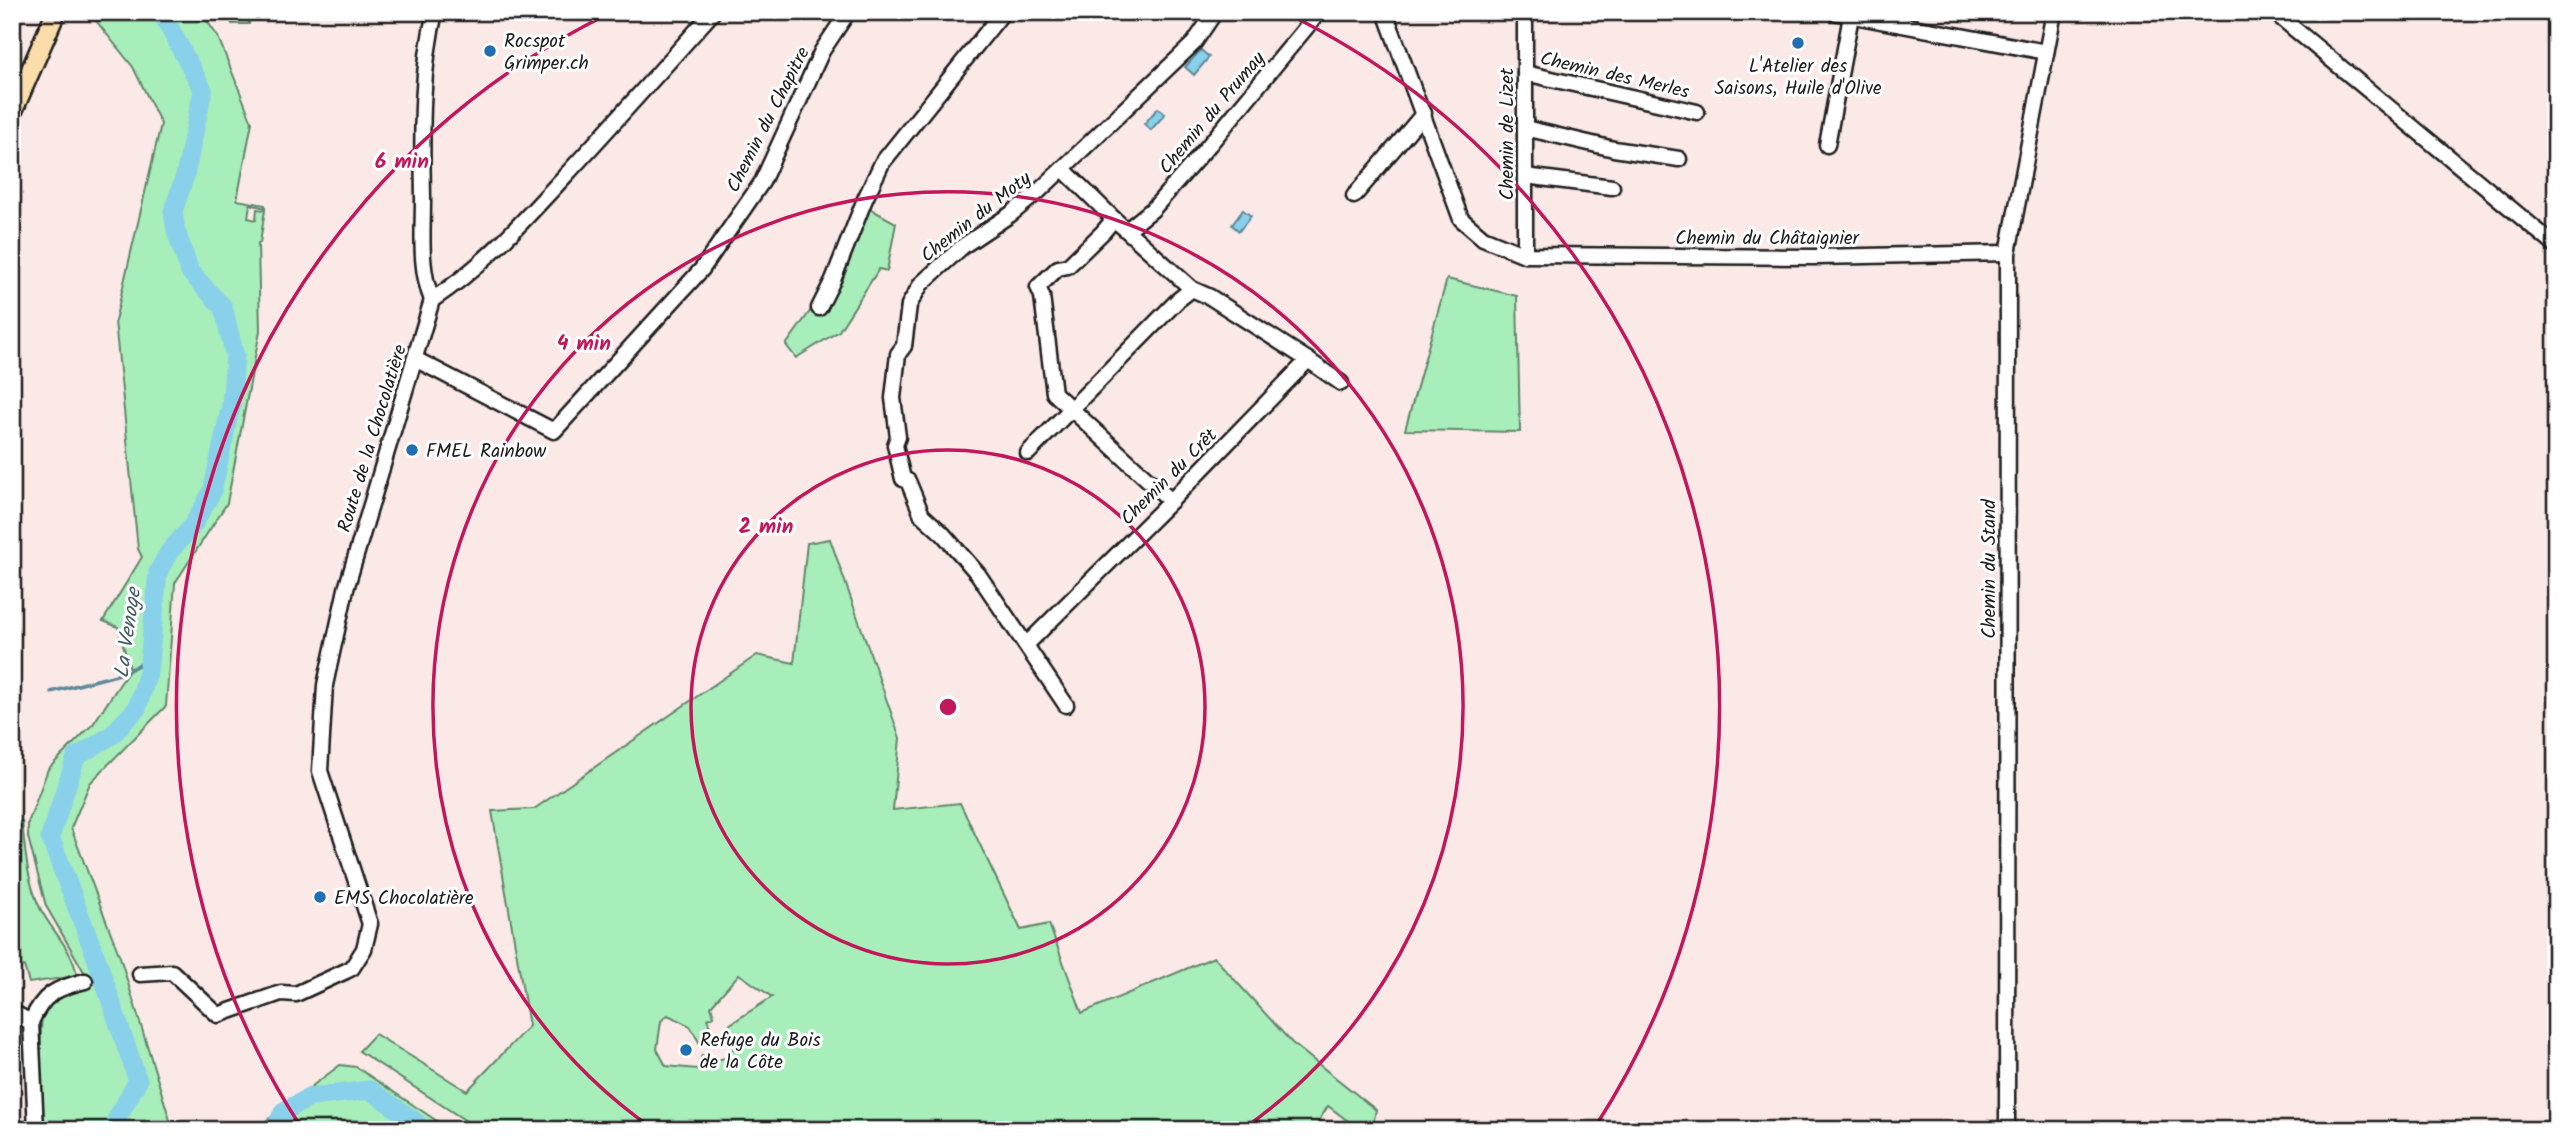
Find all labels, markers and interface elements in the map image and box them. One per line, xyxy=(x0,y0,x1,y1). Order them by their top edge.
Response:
place label: Rocspot Grimper.ch xyxy=(504,27,589,79)
marker: L'Atelier des Saisons, Huile d'Olive xyxy=(1790,35,1806,51)
street label: Chemin du Chapitre xyxy=(719,41,819,198)
marker: Rocspot Grimper.ch xyxy=(482,43,498,59)
street label: Chemin du Prumay xyxy=(1152,44,1274,181)
street label: Chemin des Merles xyxy=(1537,44,1692,108)
place label: L'Atelier des Saisons, Huile d'Olive xyxy=(1714,52,1882,104)
street label: Chemin de Lizet xyxy=(1493,67,1523,200)
text: 6 min xyxy=(375,146,429,179)
street label: Chemin du Moty xyxy=(914,164,1039,271)
street label: Chemin du Châtaignier xyxy=(1675,224,1860,254)
text: 4 min xyxy=(557,328,611,361)
street label: Route de la Chocolatière xyxy=(330,341,416,536)
street label: Chemin du Crêt xyxy=(1114,421,1225,533)
place label: FMEL Rainbow xyxy=(426,437,546,467)
marker: FMEL Rainbow xyxy=(404,442,420,458)
street label: Chemin du Stand xyxy=(1975,499,2005,639)
text: 2 min xyxy=(739,511,793,544)
water label: La Venoge xyxy=(106,584,151,680)
centre of rings xyxy=(936,695,960,719)
place label: EMS Chocolatière xyxy=(334,884,474,914)
marker: EMS Chocolatière xyxy=(312,889,328,905)
place label: Refuge du Bois de la Côte xyxy=(700,1026,821,1078)
marker: Refuge du Bois de la Côte xyxy=(678,1042,694,1058)

